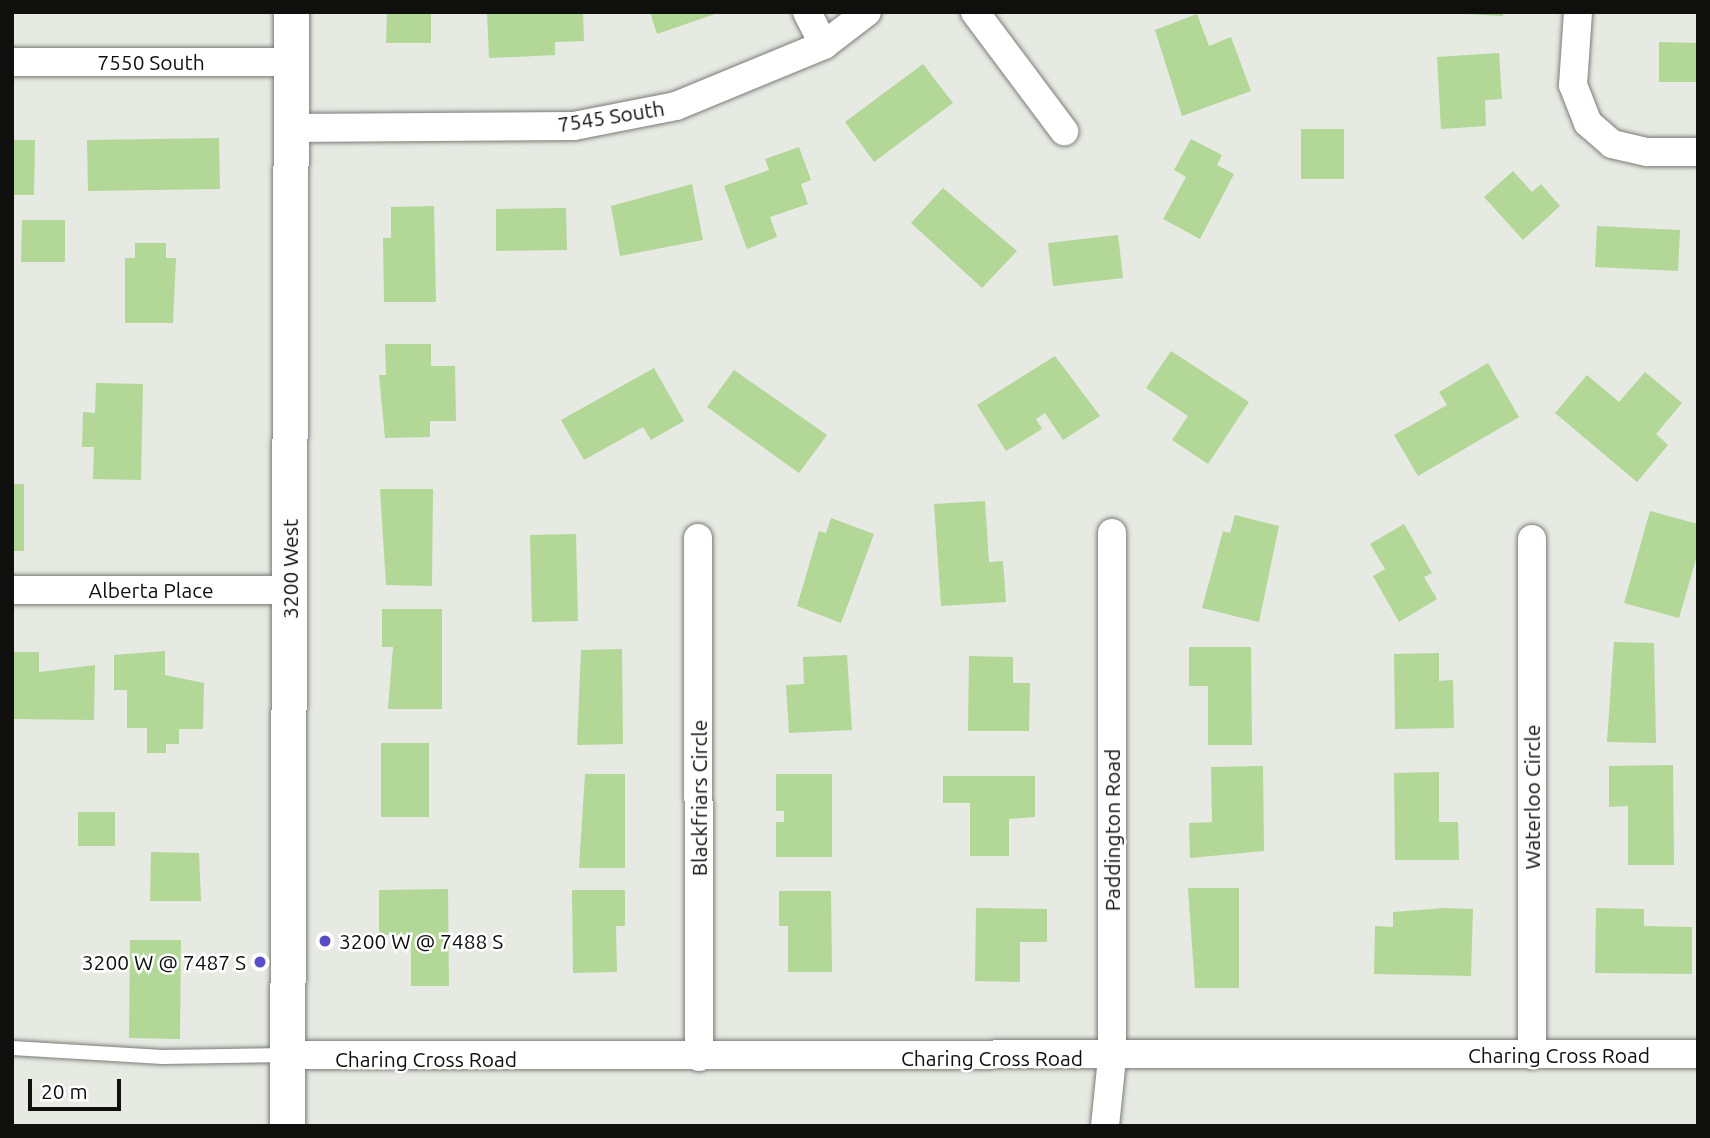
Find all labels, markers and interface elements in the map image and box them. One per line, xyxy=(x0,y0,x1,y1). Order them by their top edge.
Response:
street label: 7550 South xyxy=(97,49,205,75)
street label: 7545 South xyxy=(556,95,666,137)
street label: 3200 West xyxy=(277,519,303,619)
street label: Alberta Place xyxy=(89,577,213,603)
street label: Blackfriars Circle xyxy=(686,720,712,876)
street label: Waterloo Circle xyxy=(1519,724,1545,870)
street label: Paddington Road xyxy=(1099,749,1125,911)
place label: 3200 W @ 7488 S xyxy=(339,928,503,954)
marker: 3200 W @ 7488 S xyxy=(317,933,333,949)
place label: 3200 W @ 7487 S xyxy=(82,949,246,975)
marker: 3200 W @ 7487 S xyxy=(252,954,268,970)
street label: Charing Cross Road xyxy=(1468,1042,1650,1068)
street label: Charing Cross Road xyxy=(901,1045,1083,1071)
street label: Charing Cross Road xyxy=(335,1046,517,1072)
scale bar xyxy=(32,1064,124,1108)
text: 20 m xyxy=(41,1079,88,1103)

